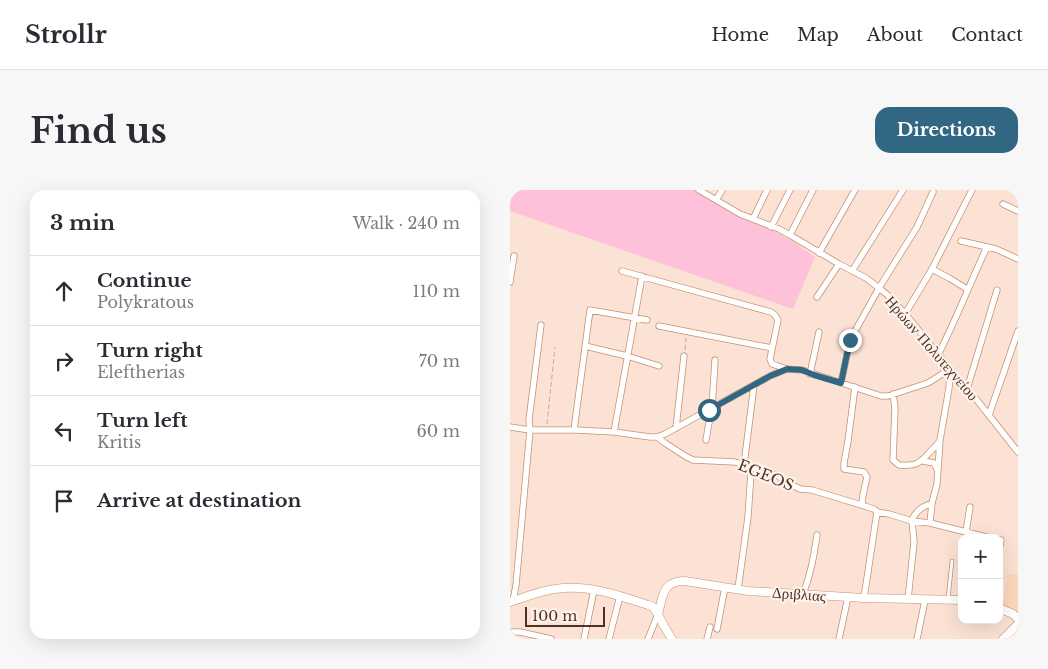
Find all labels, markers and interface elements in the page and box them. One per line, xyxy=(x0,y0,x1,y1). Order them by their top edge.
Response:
text: Strollr xyxy=(25,20,107,49)
text: Home xyxy=(711,24,769,46)
text: Map xyxy=(797,24,839,46)
text: About xyxy=(867,24,923,46)
text: Contact xyxy=(951,24,1023,46)
button: Directions xyxy=(875,107,1018,153)
text: Find us xyxy=(30,109,167,152)
text: 3 min xyxy=(50,210,115,236)
text: Walk · 240 m xyxy=(353,213,460,233)
text: Continue xyxy=(97,269,192,292)
icon: ahead xyxy=(50,277,78,305)
text: 110 m xyxy=(413,281,460,301)
text: Polykratous xyxy=(97,292,194,312)
street label: Ηρώων Πολυτεχνείου xyxy=(881,292,983,404)
route end xyxy=(839,329,862,352)
text: Turn right xyxy=(97,339,203,362)
icon: right xyxy=(50,347,78,375)
text: 70 m xyxy=(419,351,460,371)
text: Eleftherias xyxy=(97,362,185,382)
route start xyxy=(698,399,721,422)
text: Turn left xyxy=(97,409,188,432)
icon: left xyxy=(50,417,78,445)
text: 60 m xyxy=(417,421,460,441)
text: Kritis xyxy=(97,432,141,452)
street label: EGEOS xyxy=(735,455,797,495)
icon: arrive xyxy=(50,487,78,515)
text: Arrive at destination xyxy=(97,489,301,512)
map controls xyxy=(958,534,1003,624)
button: + xyxy=(958,534,1003,579)
button: − xyxy=(958,579,1003,624)
street label: Δριβλιας xyxy=(772,583,827,605)
scale bar xyxy=(525,604,605,627)
text: 100 m xyxy=(532,607,577,625)

